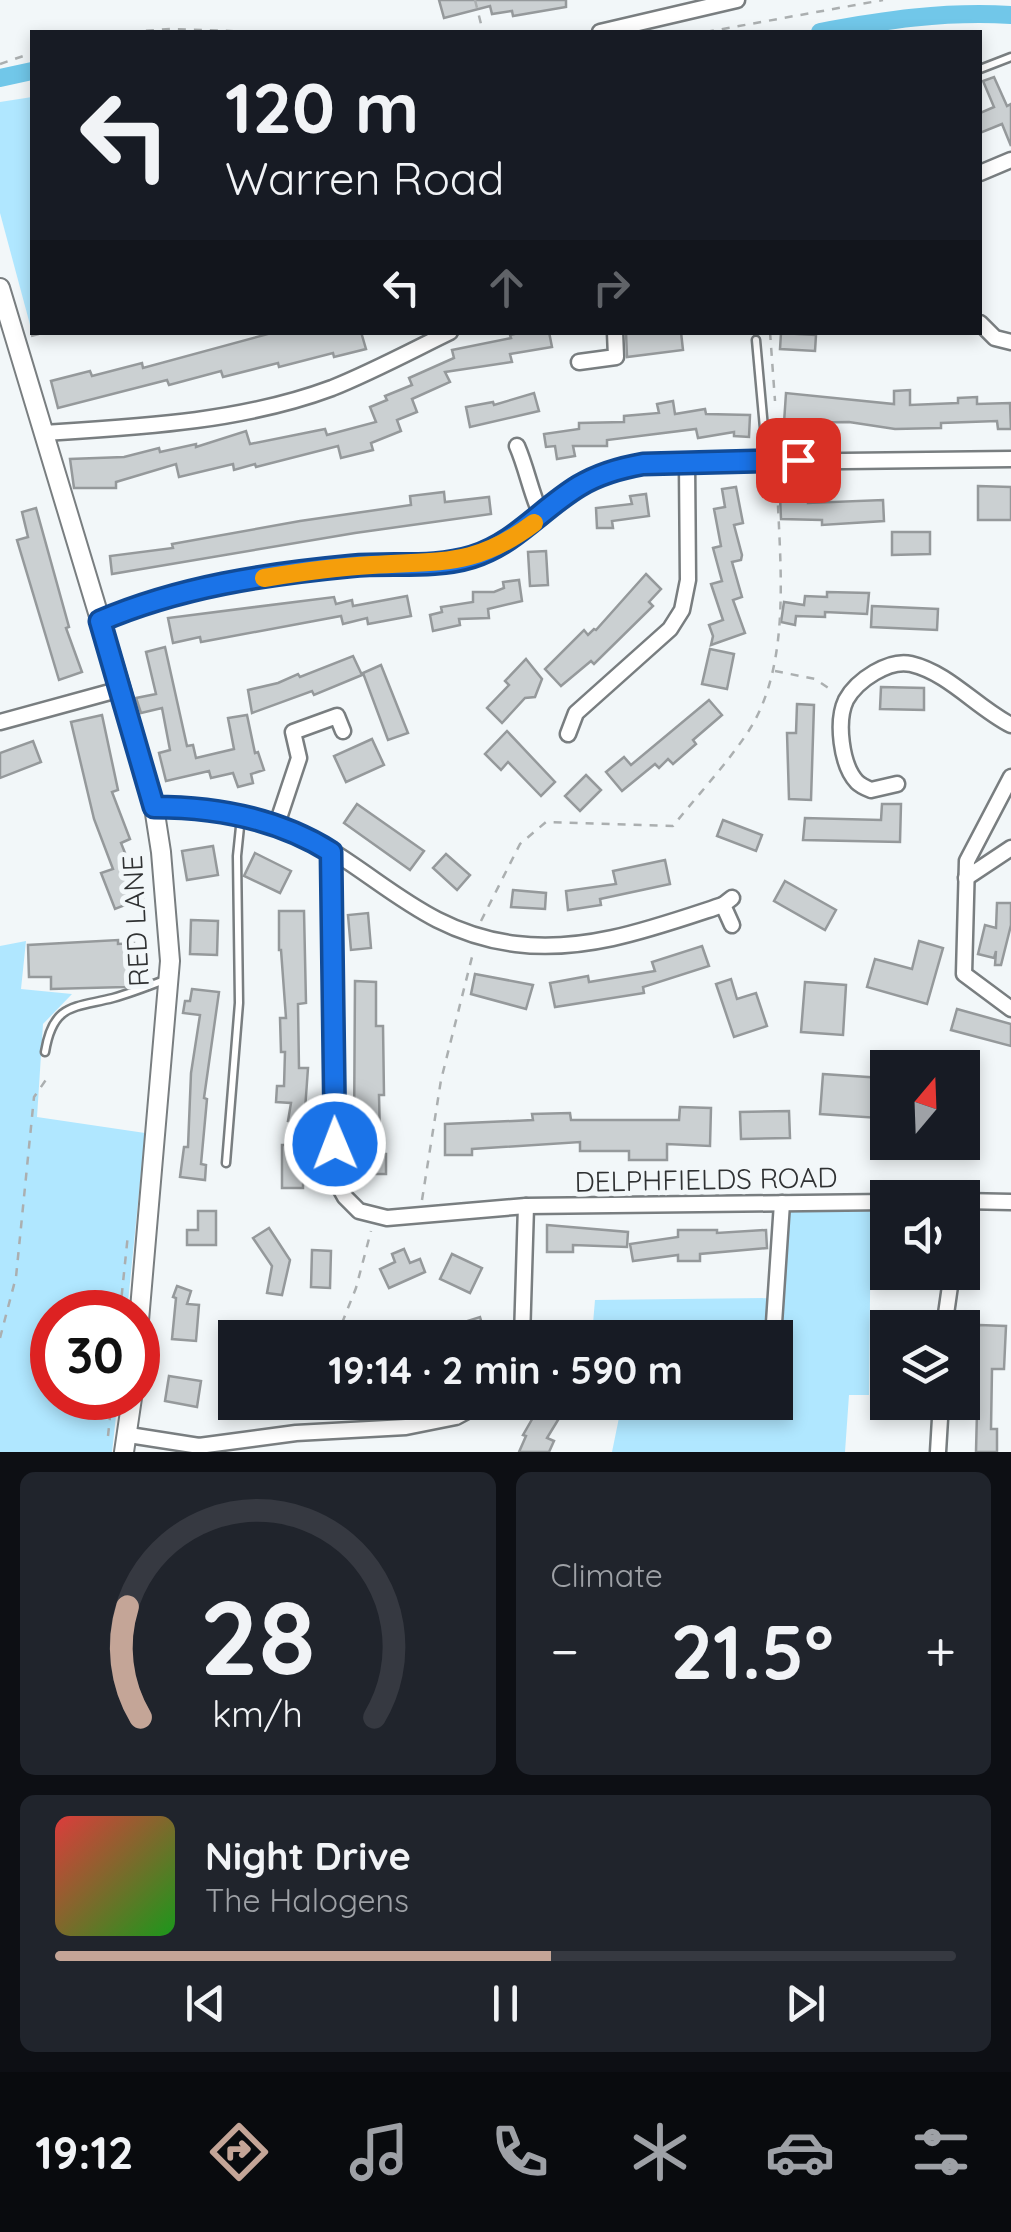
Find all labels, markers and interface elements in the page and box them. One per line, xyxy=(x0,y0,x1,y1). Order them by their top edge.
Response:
text: 120 m xyxy=(225,63,419,151)
icon: left xyxy=(60,70,190,200)
text: Warren Road xyxy=(225,150,504,206)
icon: left xyxy=(374,260,429,315)
icon: ahead xyxy=(479,260,534,315)
icon: right xyxy=(584,260,639,315)
pin xyxy=(756,418,841,503)
icon: arrive xyxy=(771,433,826,488)
street label: RED LANE xyxy=(114,854,156,988)
north arrow xyxy=(870,1050,980,1160)
map controls xyxy=(870,1050,980,1420)
position arrow xyxy=(283,1092,387,1196)
street label: DELPHFIELDS ROAD xyxy=(574,1159,838,1199)
button: sound xyxy=(870,1180,980,1290)
speed limit sign: 30 xyxy=(30,1290,160,1420)
button: layers xyxy=(870,1310,980,1420)
text: 19:14 · 2 min · 590 m xyxy=(328,1346,683,1394)
text: Climate xyxy=(551,1555,663,1595)
text: 28 xyxy=(200,1571,316,1701)
text: 21.5° xyxy=(670,1604,834,1698)
text: − xyxy=(551,1616,579,1685)
text: + xyxy=(925,1616,956,1685)
text: km/h xyxy=(212,1691,303,1736)
text: Night Drive xyxy=(205,1832,411,1880)
text: The Halogens xyxy=(205,1880,409,1920)
icon: previous xyxy=(178,1976,233,2031)
icon: pause xyxy=(478,1976,533,2031)
icon: next xyxy=(778,1976,833,2031)
icon: directions xyxy=(204,2117,274,2187)
icon: music xyxy=(344,2117,414,2187)
icon: phone xyxy=(485,2117,555,2187)
icon: climate xyxy=(625,2117,695,2187)
icon: car xyxy=(765,2117,835,2187)
icon: filters xyxy=(906,2117,976,2187)
text: 19:12 xyxy=(35,2124,134,2180)

